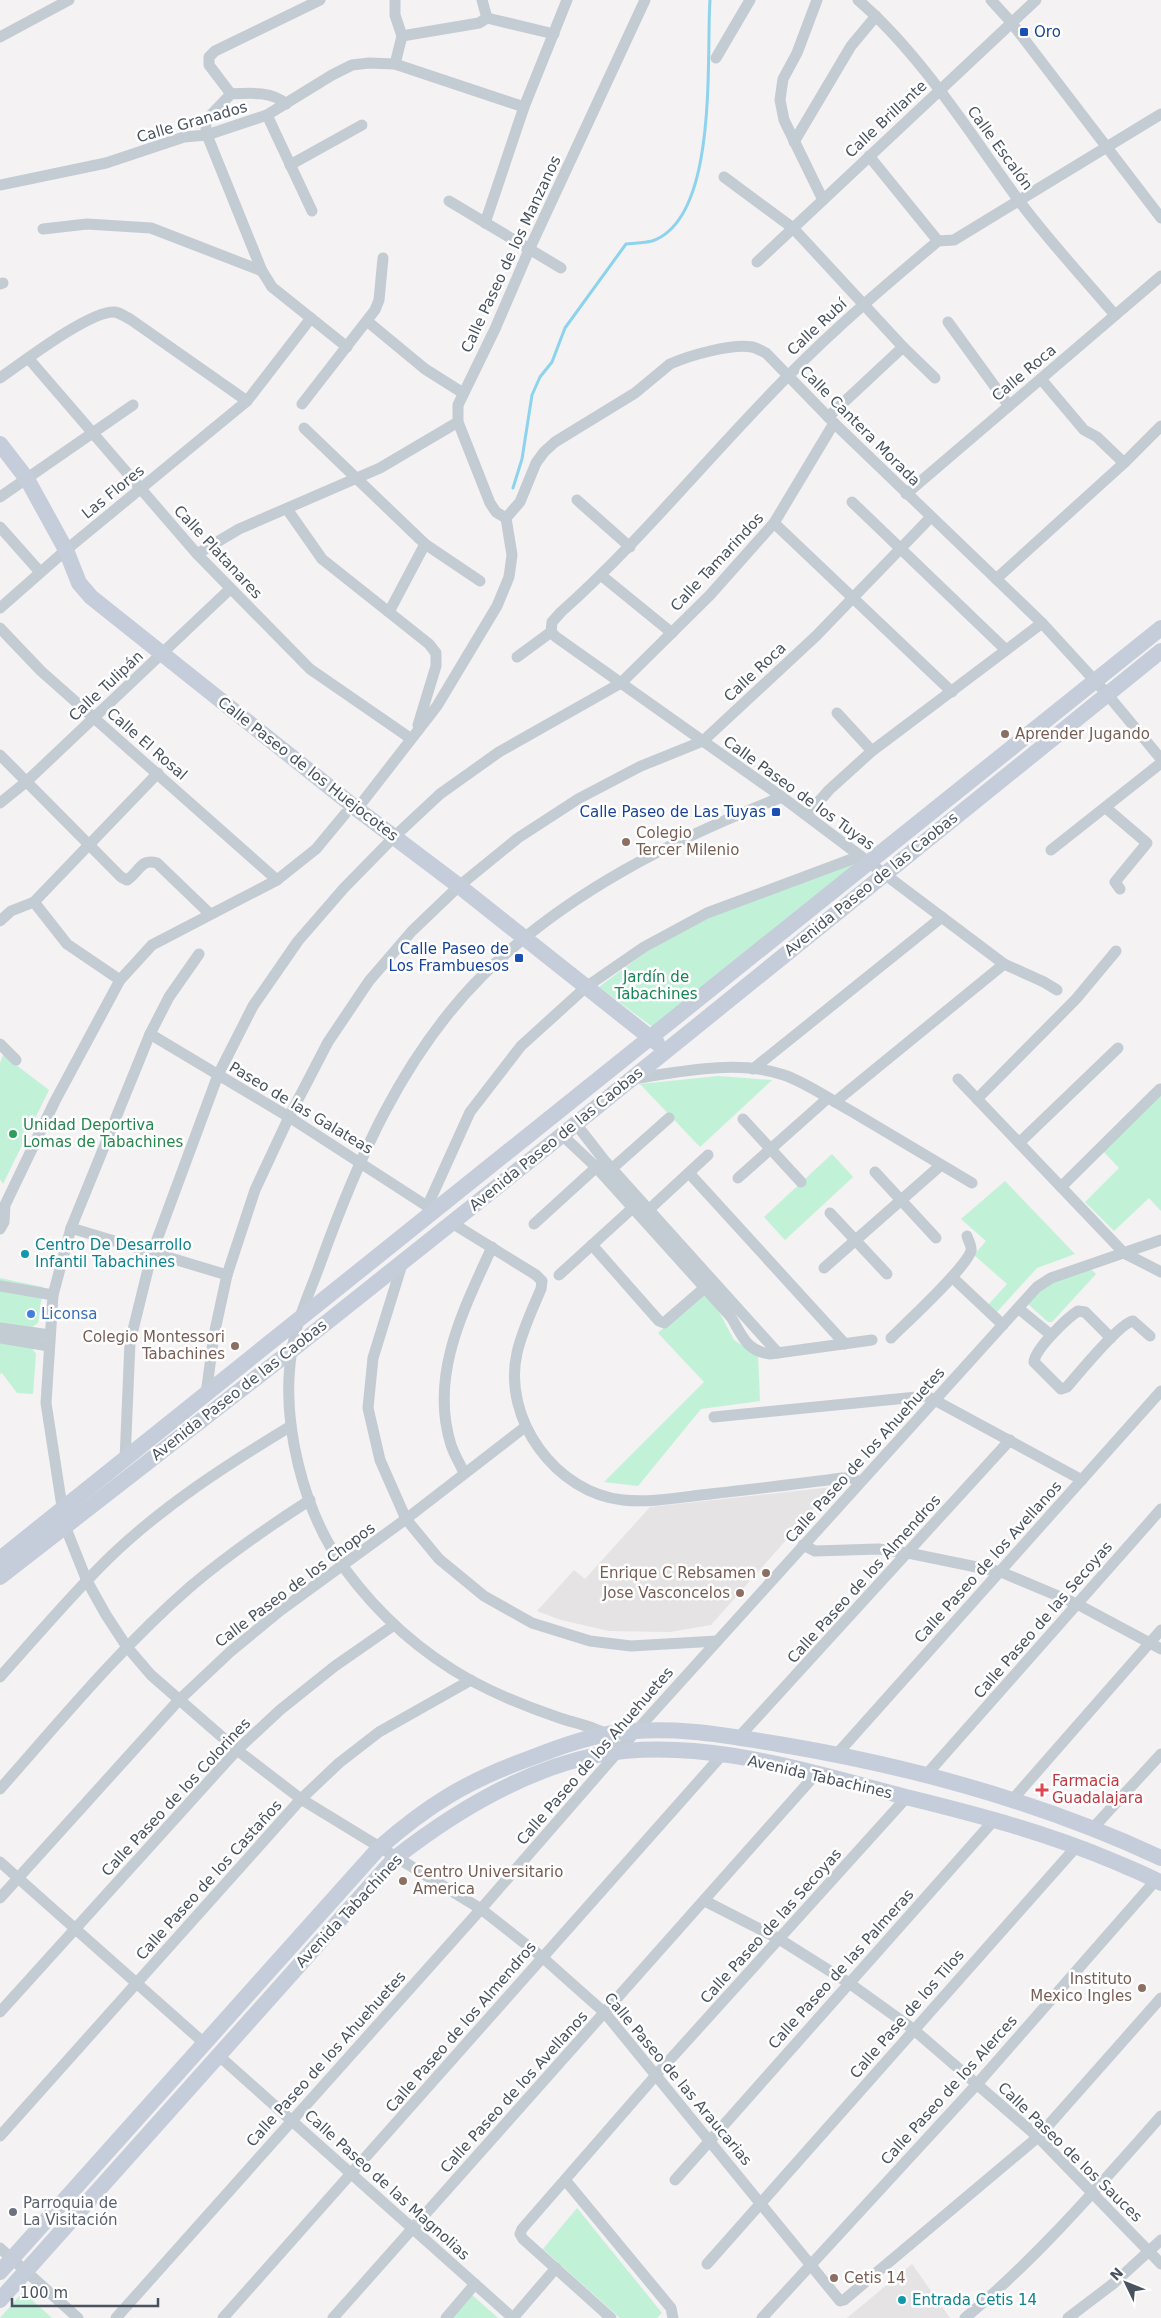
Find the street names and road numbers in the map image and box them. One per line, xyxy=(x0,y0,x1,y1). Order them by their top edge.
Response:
street label: Calle Brillante xyxy=(842,77,930,161)
street label: Calle Granados xyxy=(135,98,250,146)
street label: Calle Escalón xyxy=(963,102,1037,194)
street label: Calle Paseo de los Manzanos xyxy=(457,153,565,355)
street label: Calle Rubí xyxy=(783,294,851,359)
street label: Calle Roca xyxy=(988,341,1060,405)
street label: Calle Cantera Morada xyxy=(796,362,924,490)
street label: Las Flores xyxy=(78,461,148,523)
street label: Calle Platanares xyxy=(170,502,266,603)
street label: Calle Tamarindos xyxy=(667,509,767,615)
street label: Calle Roca xyxy=(720,639,790,705)
street label: Calle Tulipán xyxy=(65,647,147,725)
street label: Calle Paseo de los Huejocotes xyxy=(214,693,402,845)
street label: Calle El Rosal xyxy=(103,704,191,784)
street label: Calle Paseo de los Tuyas xyxy=(720,732,878,854)
street label: Avenida Paseo de las Caobas xyxy=(781,808,962,960)
street label: Paseo de las Galateas xyxy=(226,1058,376,1158)
street label: Avenida Paseo de las Caobas xyxy=(466,1063,647,1215)
street label: Avenida Paseo de las Caobas xyxy=(148,1316,331,1464)
street label: Calle Paseo de los Ahuehuetes xyxy=(781,1364,949,1546)
street label: Calle Paseo de los Avellanos xyxy=(911,1477,1066,1647)
street label: Calle Paseo de los Almendros xyxy=(784,1491,944,1667)
street label: Calle Paseo de los Chopos xyxy=(211,1519,379,1651)
street label: Calle Paseo de las Secoyas xyxy=(970,1538,1116,1702)
street label: Calle Paseo de los Ahuehuetes xyxy=(513,1663,677,1849)
street label: Calle Paseo de los Colorines xyxy=(98,1714,254,1880)
street label: Avenida Tabachines xyxy=(746,1752,894,1802)
street label: Calle Paseo de los Castaños xyxy=(132,1796,286,1964)
street label: Calle Paseo de las Secoyas xyxy=(697,1845,845,2007)
street label: Avenida Tabachines xyxy=(292,1851,406,1971)
street label: Calle Paseo de las Palmeras xyxy=(764,1885,918,2053)
street label: Calle Paseo de los Almendros xyxy=(382,1938,540,2116)
street label: Calle Pase de los Tilos xyxy=(846,1946,968,2082)
street label: Calle Paseo de los Ahuehuetes xyxy=(242,1968,410,2150)
street label: Calle Paseo de las Araucarias xyxy=(600,1989,756,2169)
street label: Calle Paseo de los Avellanos xyxy=(437,2007,592,2177)
street label: Calle Paseo de los Alerces xyxy=(877,2011,1021,2168)
street label: Calle Paseo de los Sauces xyxy=(994,2078,1146,2226)
street label: Calle Paseo de las Magnolias xyxy=(301,2106,473,2264)

